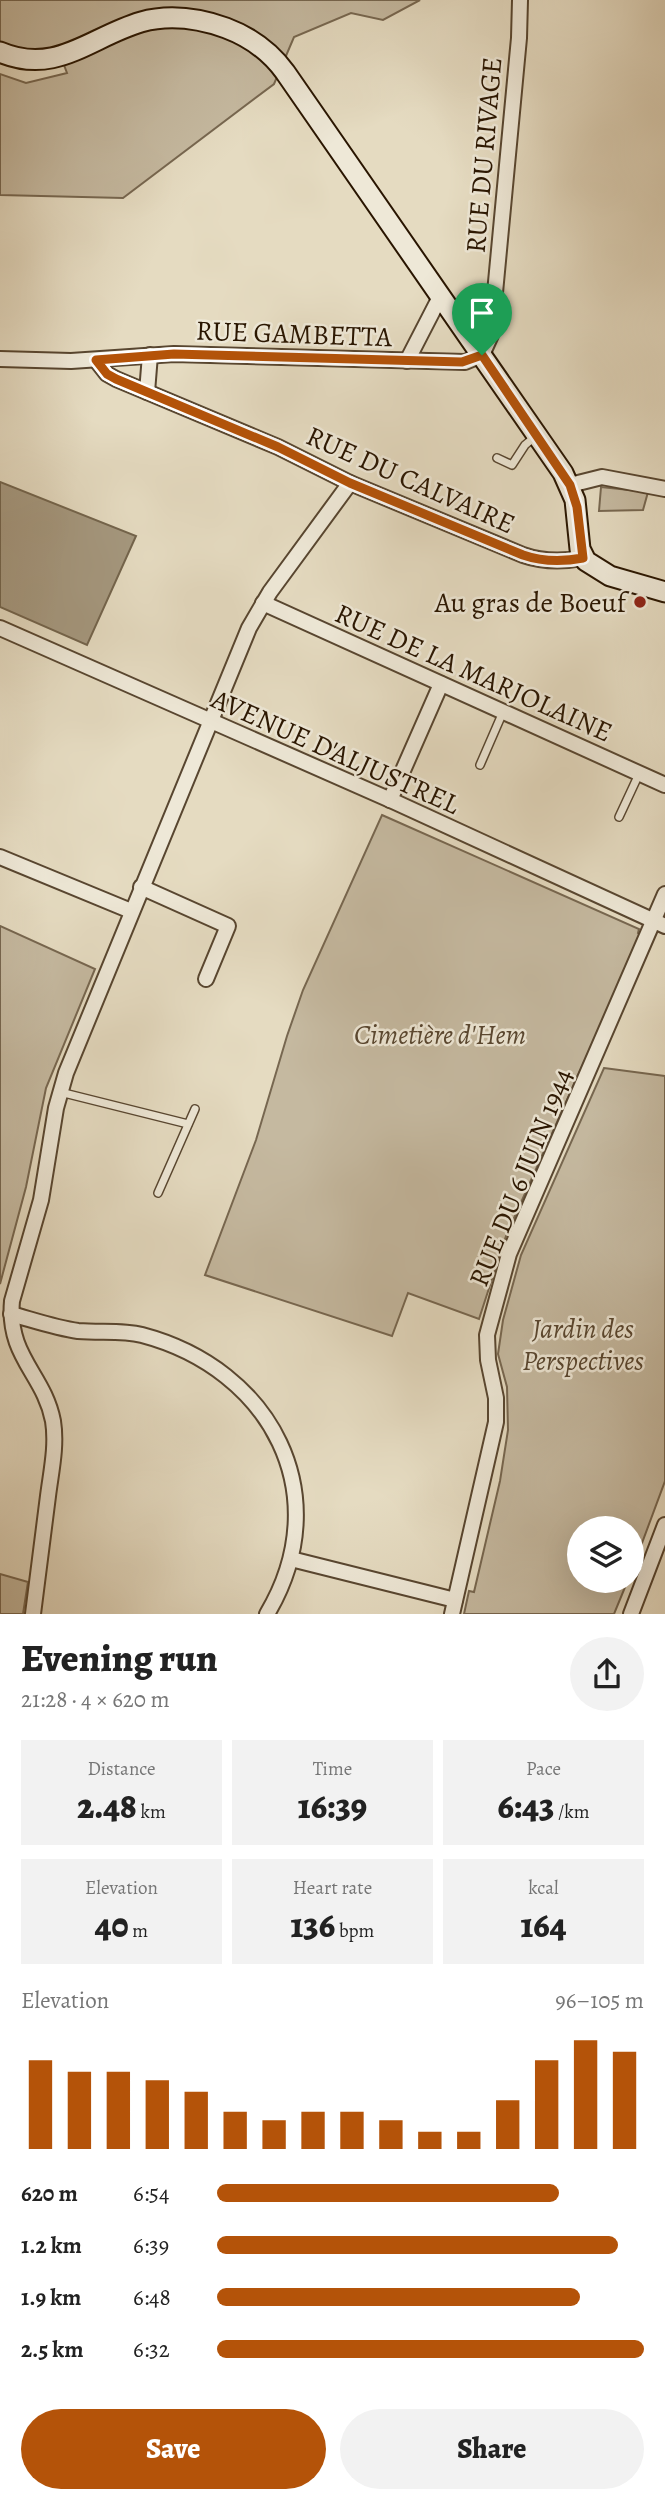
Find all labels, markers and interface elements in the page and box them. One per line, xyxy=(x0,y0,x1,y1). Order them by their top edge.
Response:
street label: RUE DU RIVAGE xyxy=(457,56,511,255)
pin xyxy=(452,283,512,355)
icon: arrive xyxy=(463,294,501,332)
street label: RUE GAMBETTA xyxy=(195,312,393,356)
street label: RUE DU CALVAIRE xyxy=(300,417,521,543)
place label: Au gras de Boeuf xyxy=(434,584,630,622)
marker: Au gras de Boeuf xyxy=(632,594,648,610)
street label: RUE DE LA MARJOLAINE xyxy=(329,595,618,751)
street label: AVENUE D'ALJUSTREL xyxy=(205,680,466,824)
park label: Cimetière d'Hem xyxy=(354,1016,526,1054)
street label: RUE DU 6 JUIN 1944 xyxy=(460,1063,582,1292)
park label: Jardin des Perspectives xyxy=(522,1310,644,1380)
map controls xyxy=(567,1516,644,1593)
button: layers xyxy=(567,1516,644,1593)
text: Evening run xyxy=(21,1632,218,1684)
button: share xyxy=(570,1637,644,1711)
text: 21:28 · 4 × 620 m xyxy=(21,1684,170,1715)
text: Distance xyxy=(87,1756,156,1782)
text: Time xyxy=(313,1756,352,1782)
text: Pace xyxy=(526,1756,561,1782)
text: 2.48 xyxy=(77,1782,137,1830)
text: 16:39 xyxy=(298,1782,367,1830)
text: 6:43 xyxy=(497,1782,554,1830)
text: km xyxy=(137,1799,166,1825)
text: /km xyxy=(554,1799,590,1825)
text: Elevation xyxy=(85,1875,158,1901)
text: Heart rate xyxy=(293,1875,372,1901)
text: kcal xyxy=(528,1875,559,1901)
text: 40 xyxy=(95,1901,129,1949)
text: 136 xyxy=(291,1901,335,1949)
text: 164 xyxy=(520,1901,567,1949)
text: m xyxy=(129,1918,148,1944)
text: bpm xyxy=(335,1918,374,1944)
text: Elevation xyxy=(21,1985,109,2016)
text: 96–105 m xyxy=(555,1985,644,2016)
text: 620 m xyxy=(21,2178,78,2209)
text: 6:54 xyxy=(133,2178,169,2209)
text: 1.2 km xyxy=(21,2230,82,2261)
text: 6:39 xyxy=(133,2230,169,2261)
text: 1.9 km xyxy=(21,2282,81,2313)
text: 6:48 xyxy=(133,2282,171,2313)
text: 2.5 km xyxy=(21,2334,83,2365)
text: 6:32 xyxy=(133,2334,170,2365)
button: Save xyxy=(21,2409,326,2489)
button: Share xyxy=(340,2409,644,2489)

